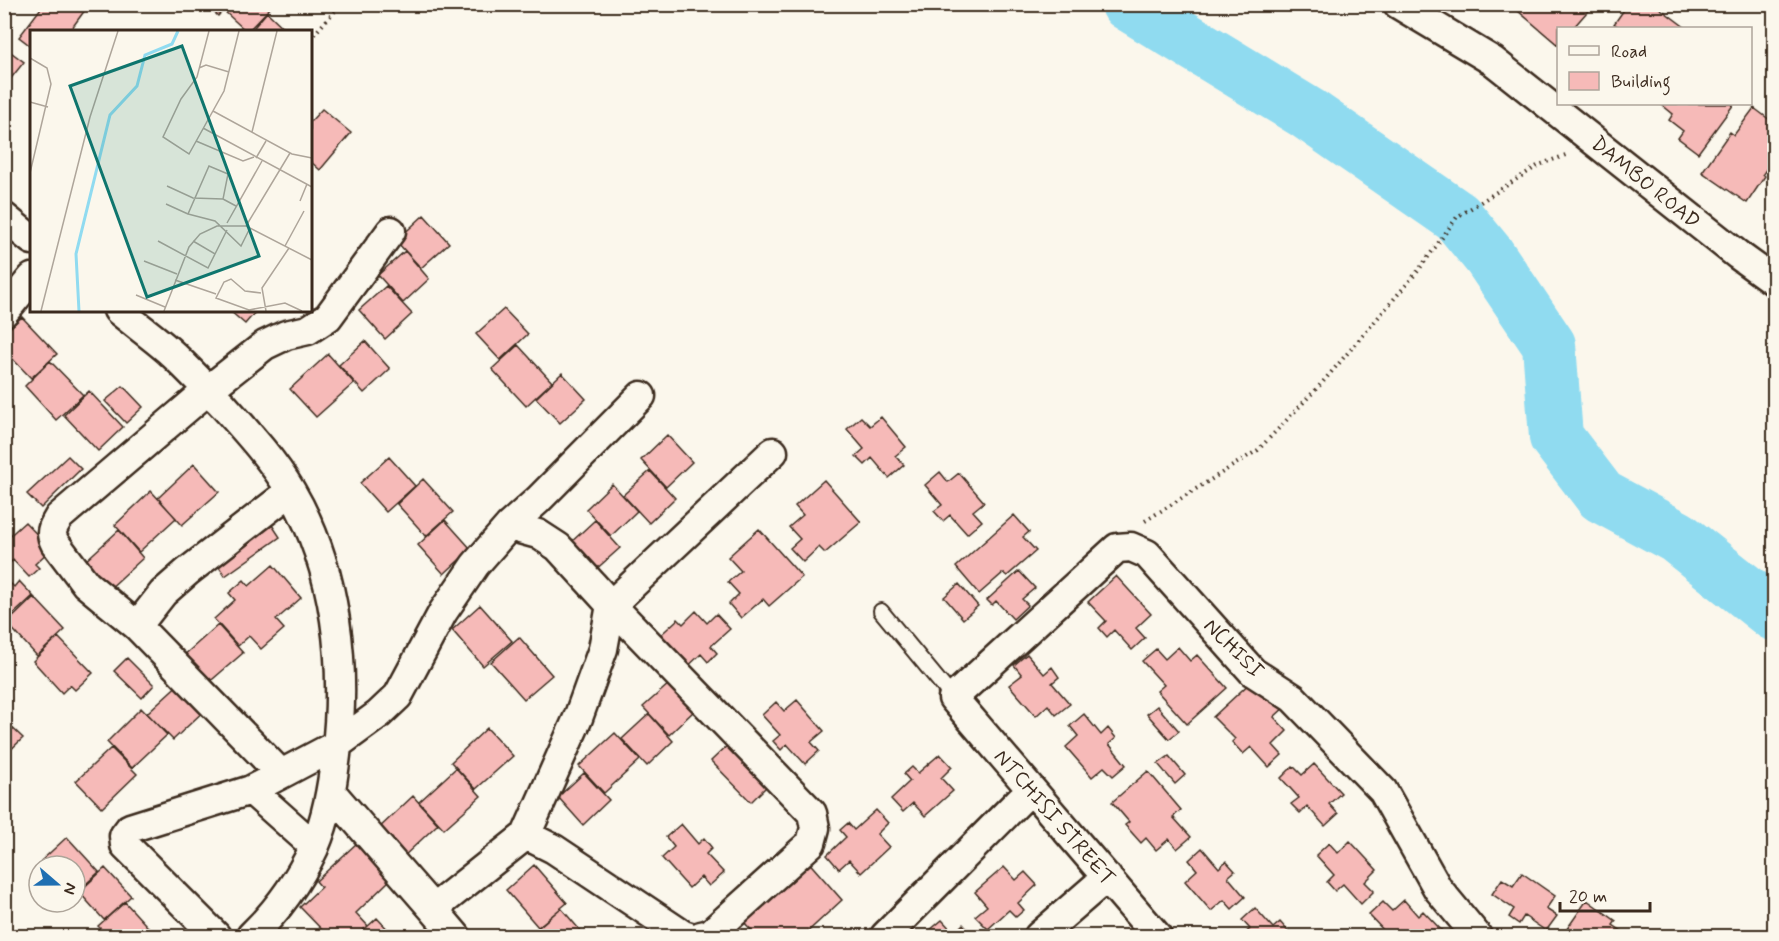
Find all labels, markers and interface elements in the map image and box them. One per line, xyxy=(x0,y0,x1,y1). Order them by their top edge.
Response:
legend xyxy=(1557,27,1752,105)
inset map xyxy=(30,30,312,312)
text: Road xyxy=(1611,40,1647,64)
text: Building xyxy=(1611,70,1671,96)
street label: DAMBO ROAD xyxy=(1585,130,1706,235)
street label: NCHISI xyxy=(1197,613,1269,685)
street label: NTCHISI STREET xyxy=(987,744,1121,892)
north arrow xyxy=(27,854,87,914)
scale bar xyxy=(1560,875,1650,913)
text: N xyxy=(58,880,81,897)
text: 20 m xyxy=(1569,885,1607,909)

